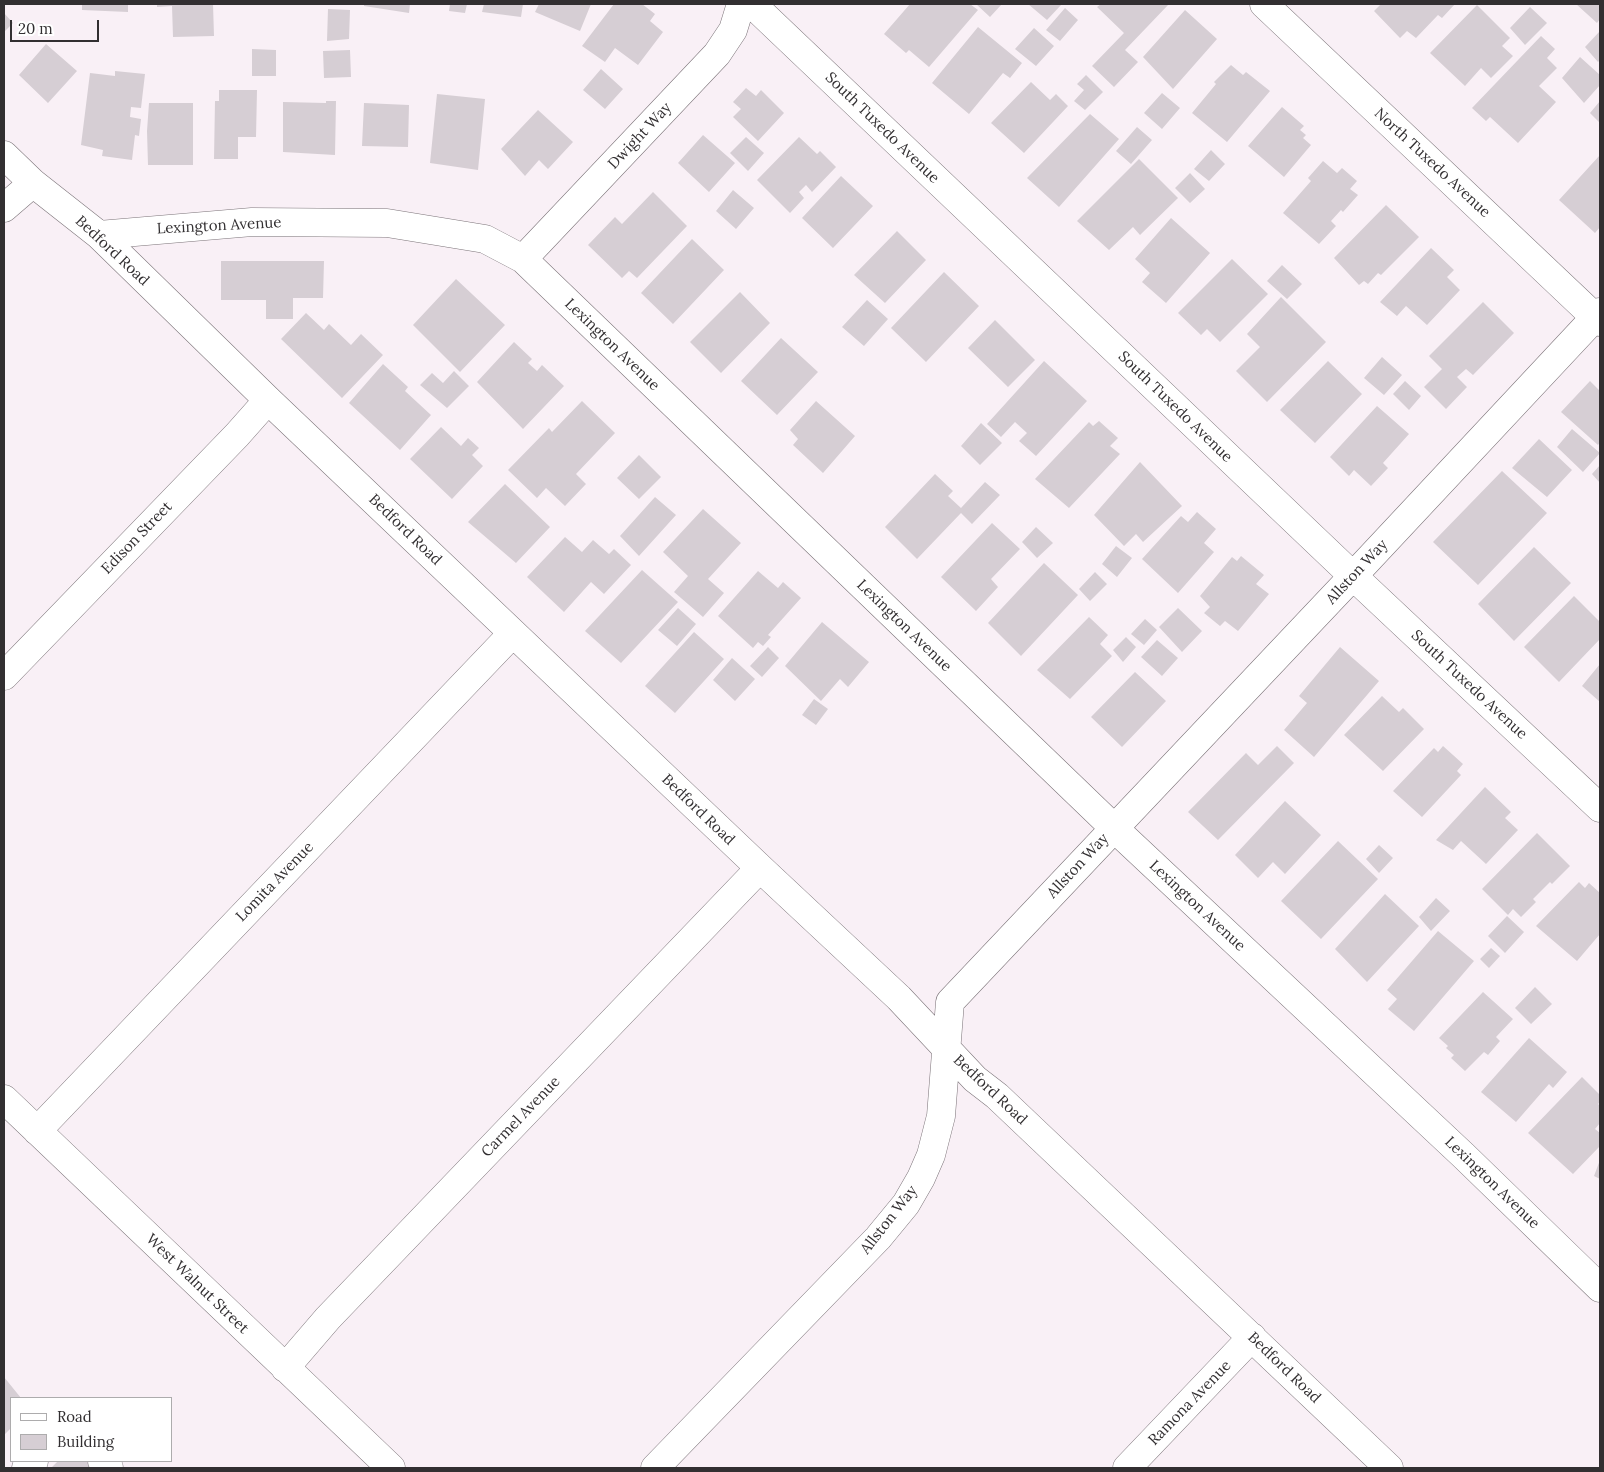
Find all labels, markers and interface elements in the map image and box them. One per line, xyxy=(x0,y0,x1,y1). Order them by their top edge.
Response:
scale bar xyxy=(12,10,101,42)
text: 20 m xyxy=(18,19,53,38)
street label: South Tuxedo Avenue xyxy=(821,69,943,187)
street label: Dwight Way xyxy=(605,99,675,173)
street label: North Tuxedo Avenue xyxy=(1370,105,1494,221)
street label: Bedford Road xyxy=(71,212,153,290)
street label: Lexington Avenue xyxy=(156,214,282,238)
street label: Lexington Avenue xyxy=(561,295,663,395)
street label: South Tuxedo Avenue xyxy=(1114,348,1236,466)
street label: Bedford Road xyxy=(365,491,445,569)
street label: Edison Street xyxy=(98,498,176,578)
street label: Allston Way xyxy=(1322,536,1392,608)
street label: Lexington Avenue xyxy=(853,576,955,676)
street label: South Tuxedo Avenue xyxy=(1407,627,1531,743)
street label: Bedford Road xyxy=(658,771,738,849)
street label: Allston Way xyxy=(1043,830,1113,902)
street label: Lomita Avenue xyxy=(233,838,317,926)
street label: Lexington Avenue xyxy=(1145,857,1249,955)
street label: Bedford Road xyxy=(949,1051,1031,1129)
street label: Carmel Avenue xyxy=(478,1073,564,1161)
street label: Lexington Avenue xyxy=(1441,1133,1543,1233)
street label: Allston Way xyxy=(857,1182,921,1258)
street label: West Walnut Street xyxy=(142,1230,252,1338)
street label: Bedford Road xyxy=(1244,1329,1324,1407)
street label: Ramona Avenue xyxy=(1145,1357,1235,1449)
legend xyxy=(10,1397,172,1462)
text: Road xyxy=(57,1407,92,1426)
text: Building xyxy=(57,1432,114,1451)

